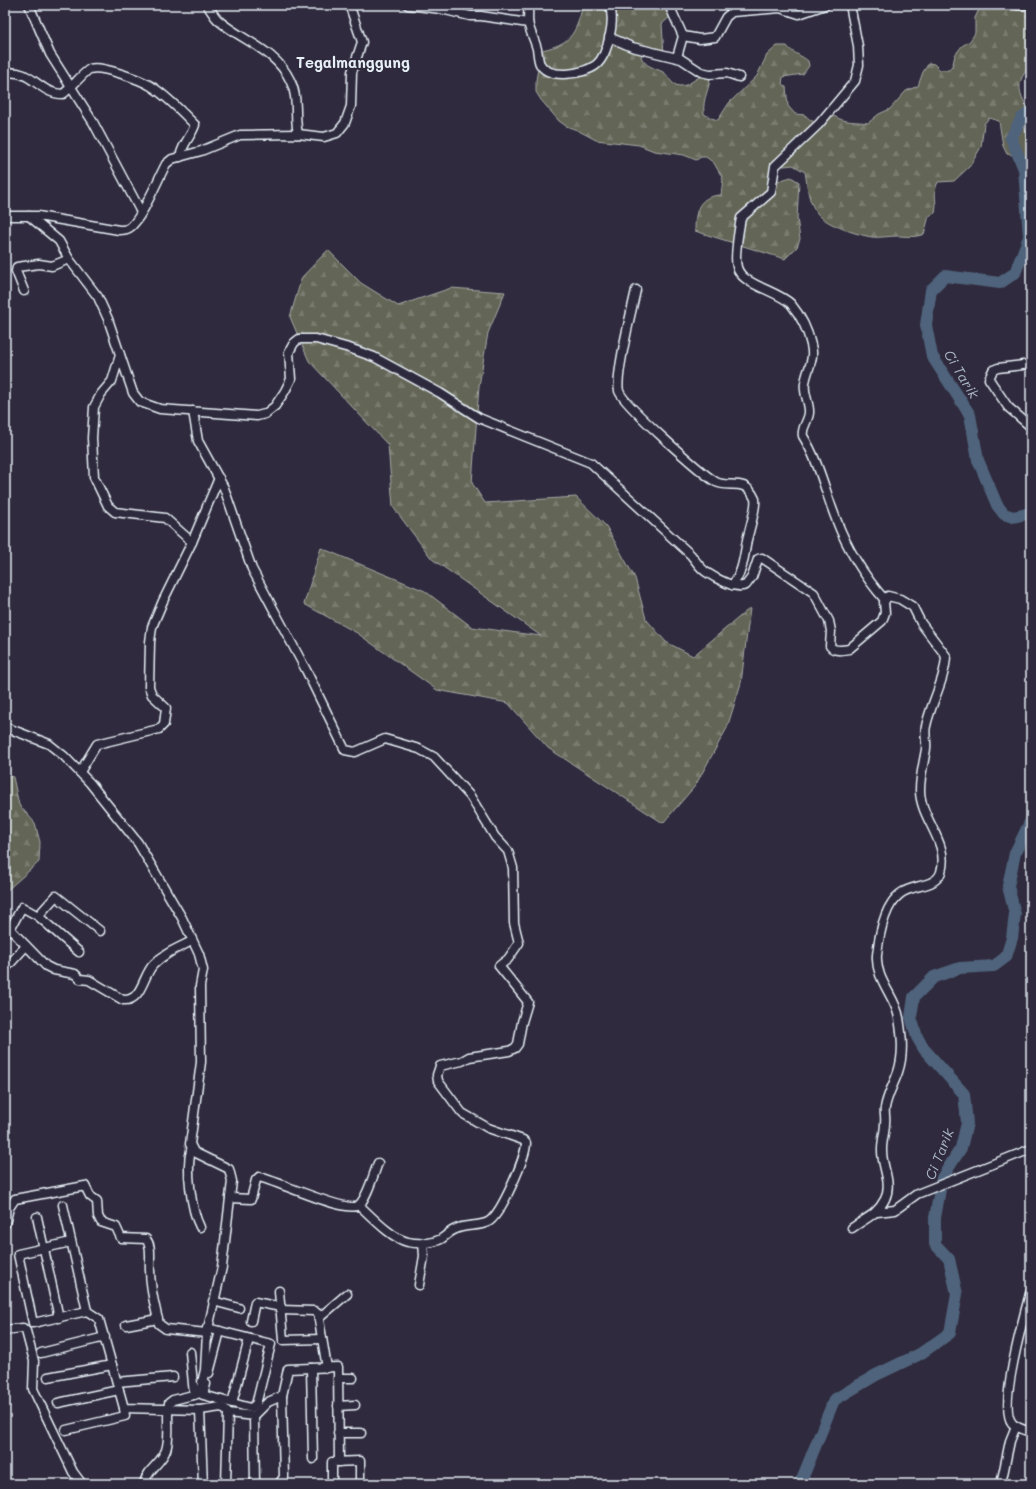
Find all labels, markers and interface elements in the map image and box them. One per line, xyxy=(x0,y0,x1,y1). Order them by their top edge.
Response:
district label: Tegalmanggung xyxy=(296,52,410,72)
water label: Ci Tarik xyxy=(940,346,984,403)
water label: Ci Tarik xyxy=(920,1125,958,1183)

